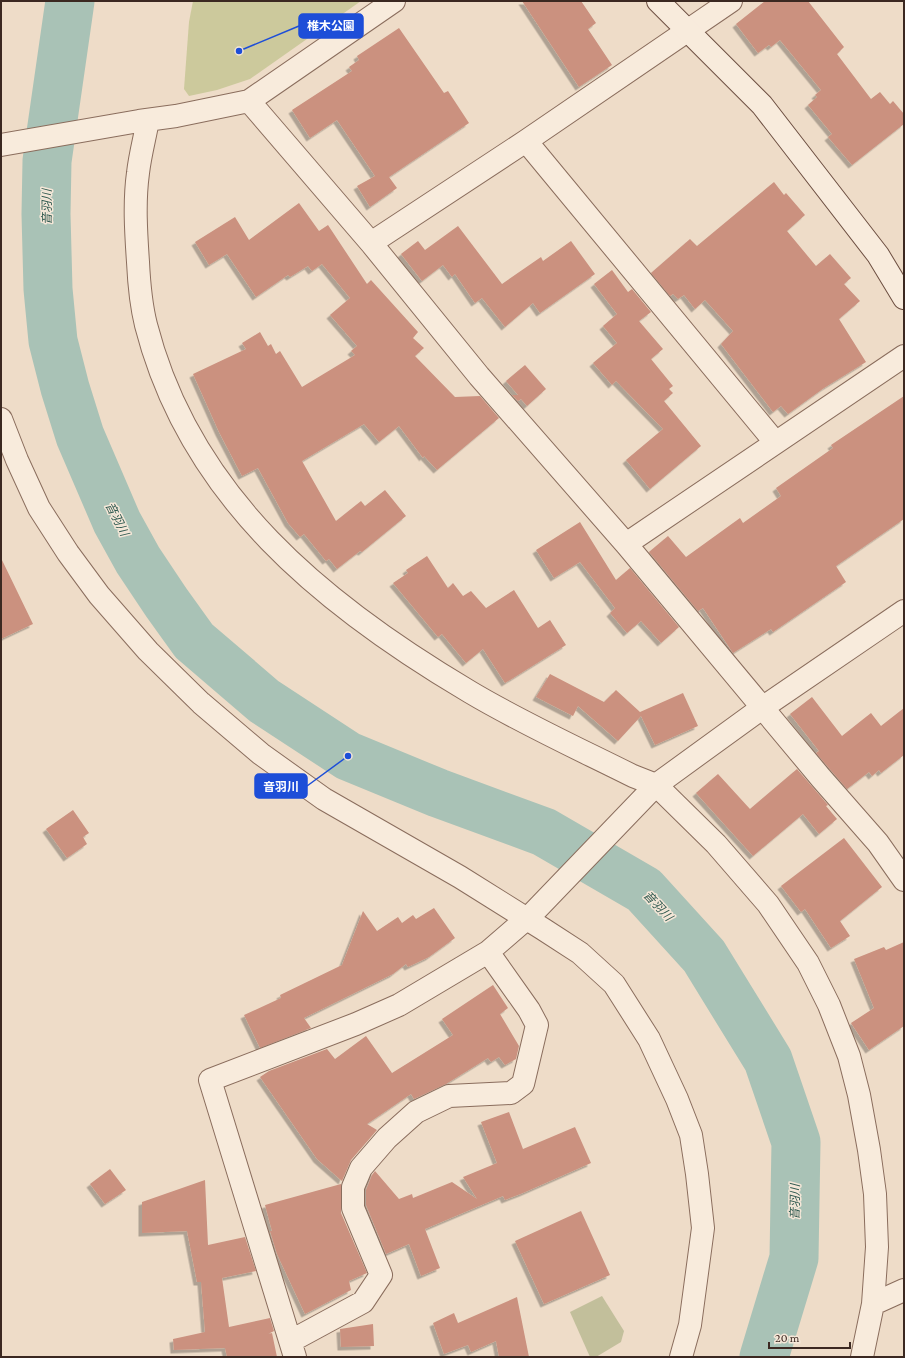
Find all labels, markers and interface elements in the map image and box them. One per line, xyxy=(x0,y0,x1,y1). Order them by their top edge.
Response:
callout: 椎木公園 xyxy=(299,14,363,38)
text: 椎木公園 xyxy=(307,19,355,33)
water label: 音羽川 xyxy=(40,187,54,225)
water label: 音羽川 xyxy=(103,500,132,540)
callout: 音羽川 xyxy=(255,774,307,798)
text: 音羽川 xyxy=(263,780,299,794)
water label: 音羽川 xyxy=(641,888,677,925)
water label: 音羽川 xyxy=(788,1182,802,1220)
scale bar xyxy=(769,1324,850,1350)
text: 20 m xyxy=(775,1331,800,1345)

